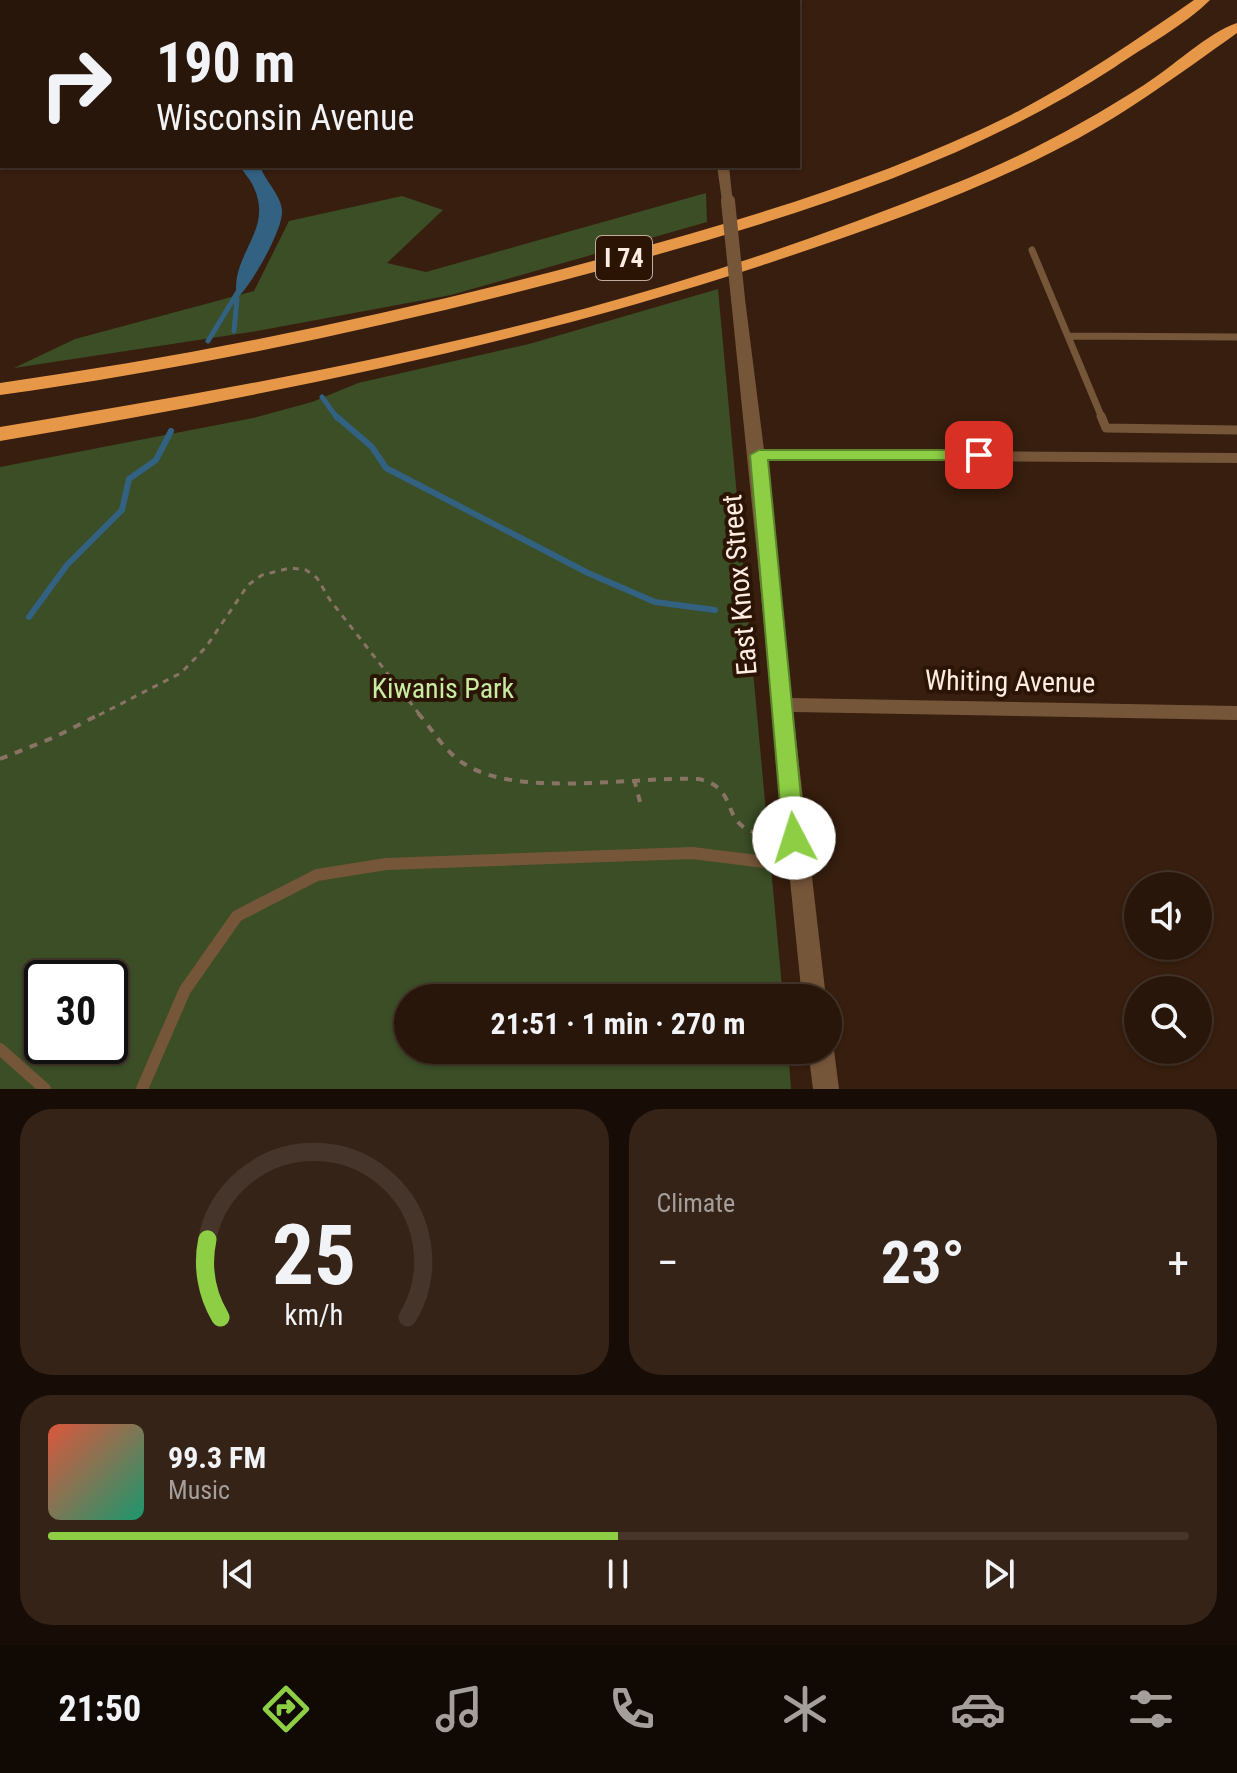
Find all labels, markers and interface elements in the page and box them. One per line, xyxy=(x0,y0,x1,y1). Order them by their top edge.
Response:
text: 190 m xyxy=(156,30,295,96)
icon: right xyxy=(24,32,128,136)
text: Wisconsin Avenue xyxy=(156,97,414,139)
road number: I 74 xyxy=(596,236,652,280)
pin xyxy=(945,421,1013,489)
icon: arrive xyxy=(957,433,1001,477)
street label: East Knox Street xyxy=(715,493,764,677)
street label: Whiting Avenue xyxy=(925,664,1095,699)
park label: Kiwanis Park xyxy=(372,672,515,705)
position arrow xyxy=(752,796,836,880)
map controls xyxy=(1124,872,1212,1064)
button: sound xyxy=(1124,872,1212,960)
speed limit sign: 30 xyxy=(24,960,128,1064)
button: search xyxy=(1124,976,1212,1064)
text: 21:51 · 1 min · 270 m xyxy=(491,1006,745,1041)
text: Climate xyxy=(657,1188,735,1218)
text: 25 xyxy=(272,1207,356,1304)
text: 23° xyxy=(881,1227,965,1298)
text: − xyxy=(657,1237,679,1289)
text: + xyxy=(1167,1237,1189,1289)
text: km/h xyxy=(285,1298,344,1332)
text: 99.3 FM xyxy=(168,1440,266,1475)
text: Music xyxy=(168,1475,230,1505)
icon: previous xyxy=(216,1552,260,1596)
icon: pause xyxy=(596,1552,640,1596)
icon: next xyxy=(977,1552,1021,1596)
icon: directions xyxy=(258,1681,314,1737)
icon: music xyxy=(431,1681,487,1737)
icon: phone xyxy=(604,1681,660,1737)
icon: climate xyxy=(777,1681,833,1737)
icon: car xyxy=(950,1681,1006,1737)
icon: filters xyxy=(1123,1681,1179,1737)
text: 21:50 xyxy=(58,1688,141,1730)

